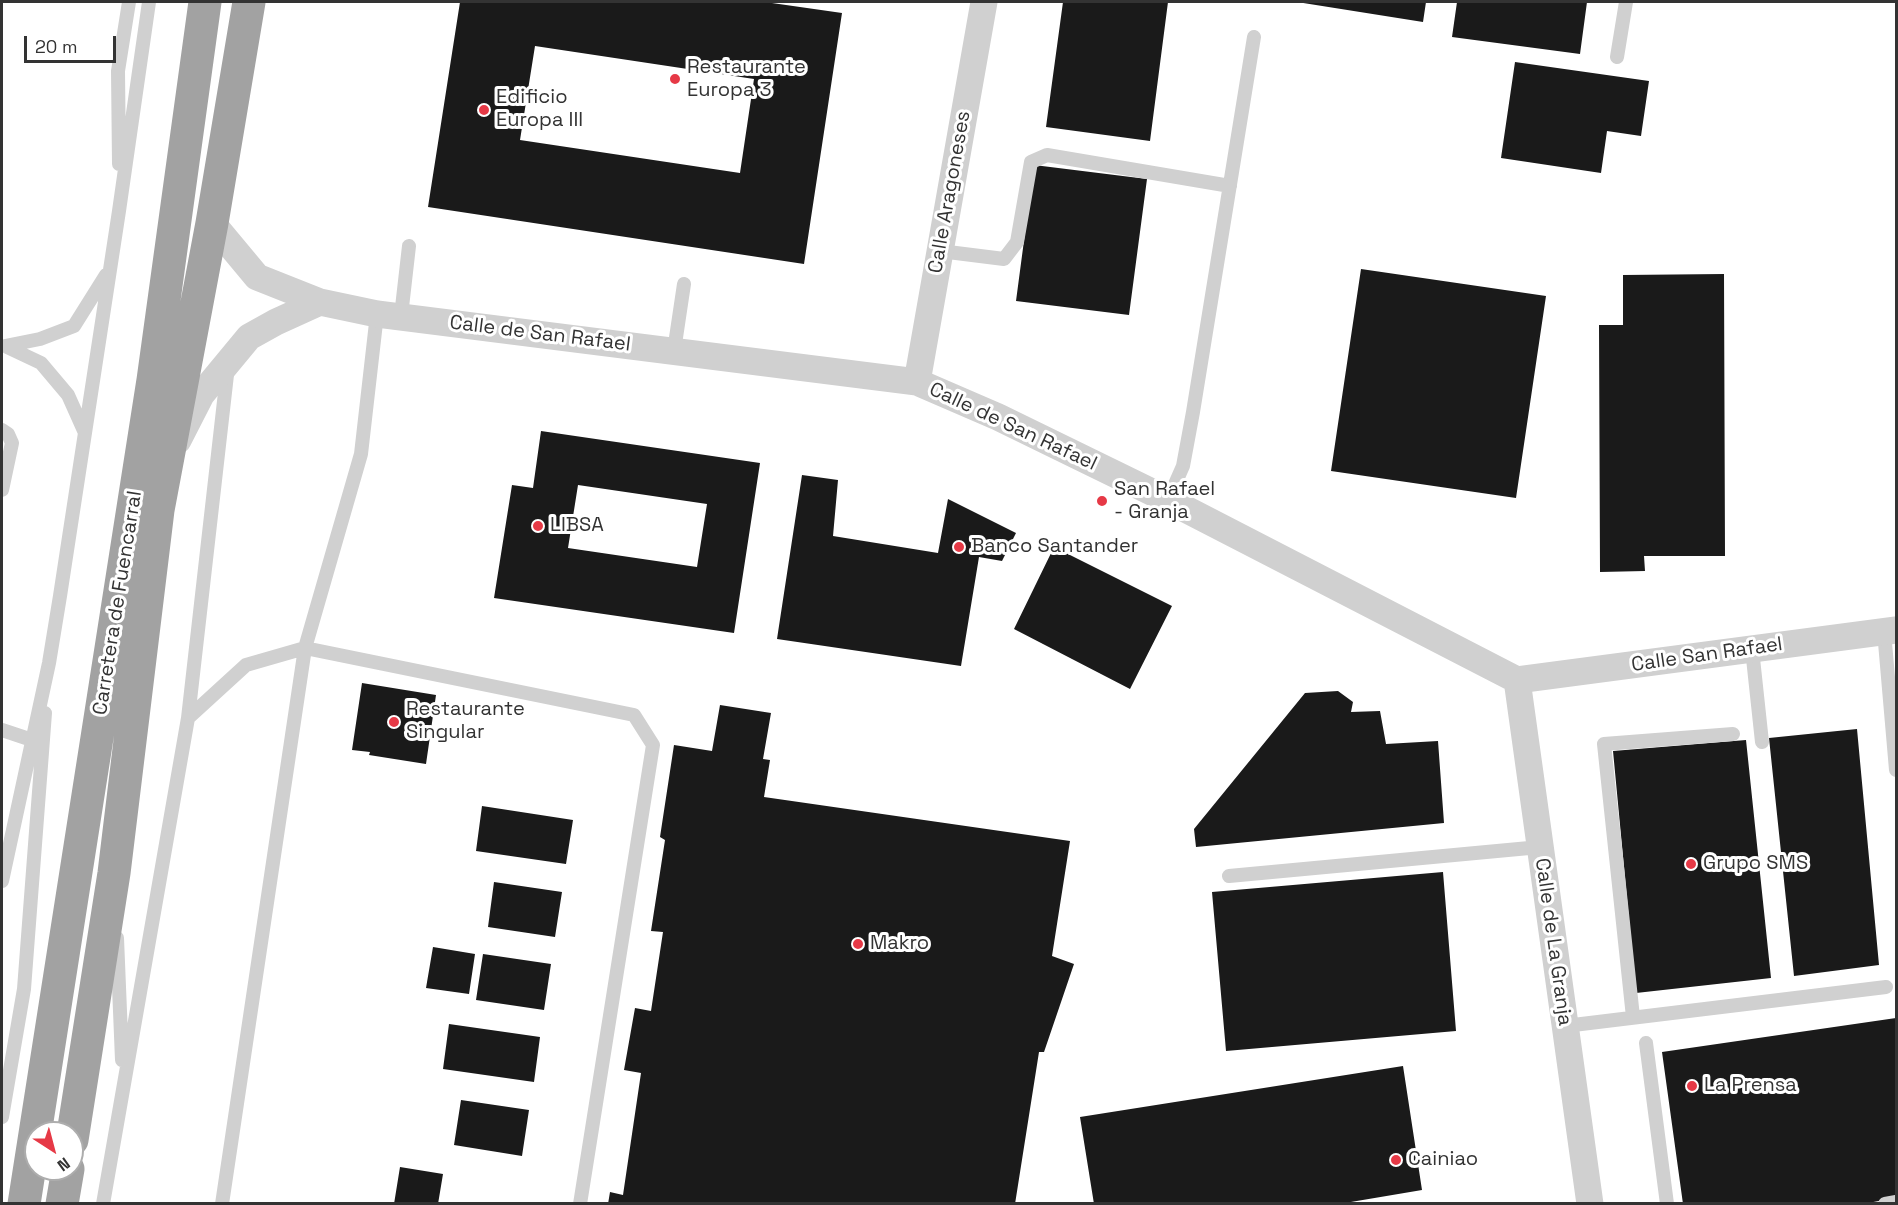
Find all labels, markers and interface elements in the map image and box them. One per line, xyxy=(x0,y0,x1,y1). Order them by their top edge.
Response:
scale bar xyxy=(27,24,118,62)
text: 20 m xyxy=(35,35,78,58)
place label: Restaurante Europa 3 xyxy=(687,56,806,103)
marker: Restaurante Europa 3 xyxy=(668,72,682,86)
place label: Edificio Europa III xyxy=(496,86,583,133)
marker: Edificio Europa III xyxy=(477,103,491,117)
street label: Calle Aragoneses xyxy=(924,109,976,275)
street label: Calle de San Rafael xyxy=(448,311,632,357)
street label: Calle de San Rafael xyxy=(925,378,1101,476)
place label: San Rafael - Granja xyxy=(1114,478,1215,525)
street label: Carretera de Fuencarral xyxy=(88,489,148,717)
marker: San Rafael - Granja xyxy=(1095,494,1109,508)
place label: LIBSA xyxy=(550,514,604,538)
marker: LIBSA xyxy=(531,519,545,533)
place label: Banco Santander xyxy=(971,535,1138,559)
marker: Banco Santander xyxy=(952,540,966,554)
street label: Calle San Rafael xyxy=(1630,633,1784,677)
place label: Restaurante Singular xyxy=(406,698,525,745)
marker: Restaurante Singular xyxy=(387,715,401,729)
place label: Grupo SMS xyxy=(1703,852,1808,876)
street label: Calle de La Granja xyxy=(1529,857,1577,1027)
marker: Grupo SMS xyxy=(1684,857,1698,871)
place label: Makro xyxy=(870,932,929,956)
marker: Makro xyxy=(851,937,865,951)
place label: La Prensa xyxy=(1704,1074,1797,1098)
marker: La Prensa xyxy=(1685,1079,1699,1093)
north arrow xyxy=(24,1121,84,1181)
place label: Cainiao xyxy=(1408,1148,1478,1172)
text: N xyxy=(53,1153,74,1176)
marker: Cainiao xyxy=(1389,1153,1403,1167)

